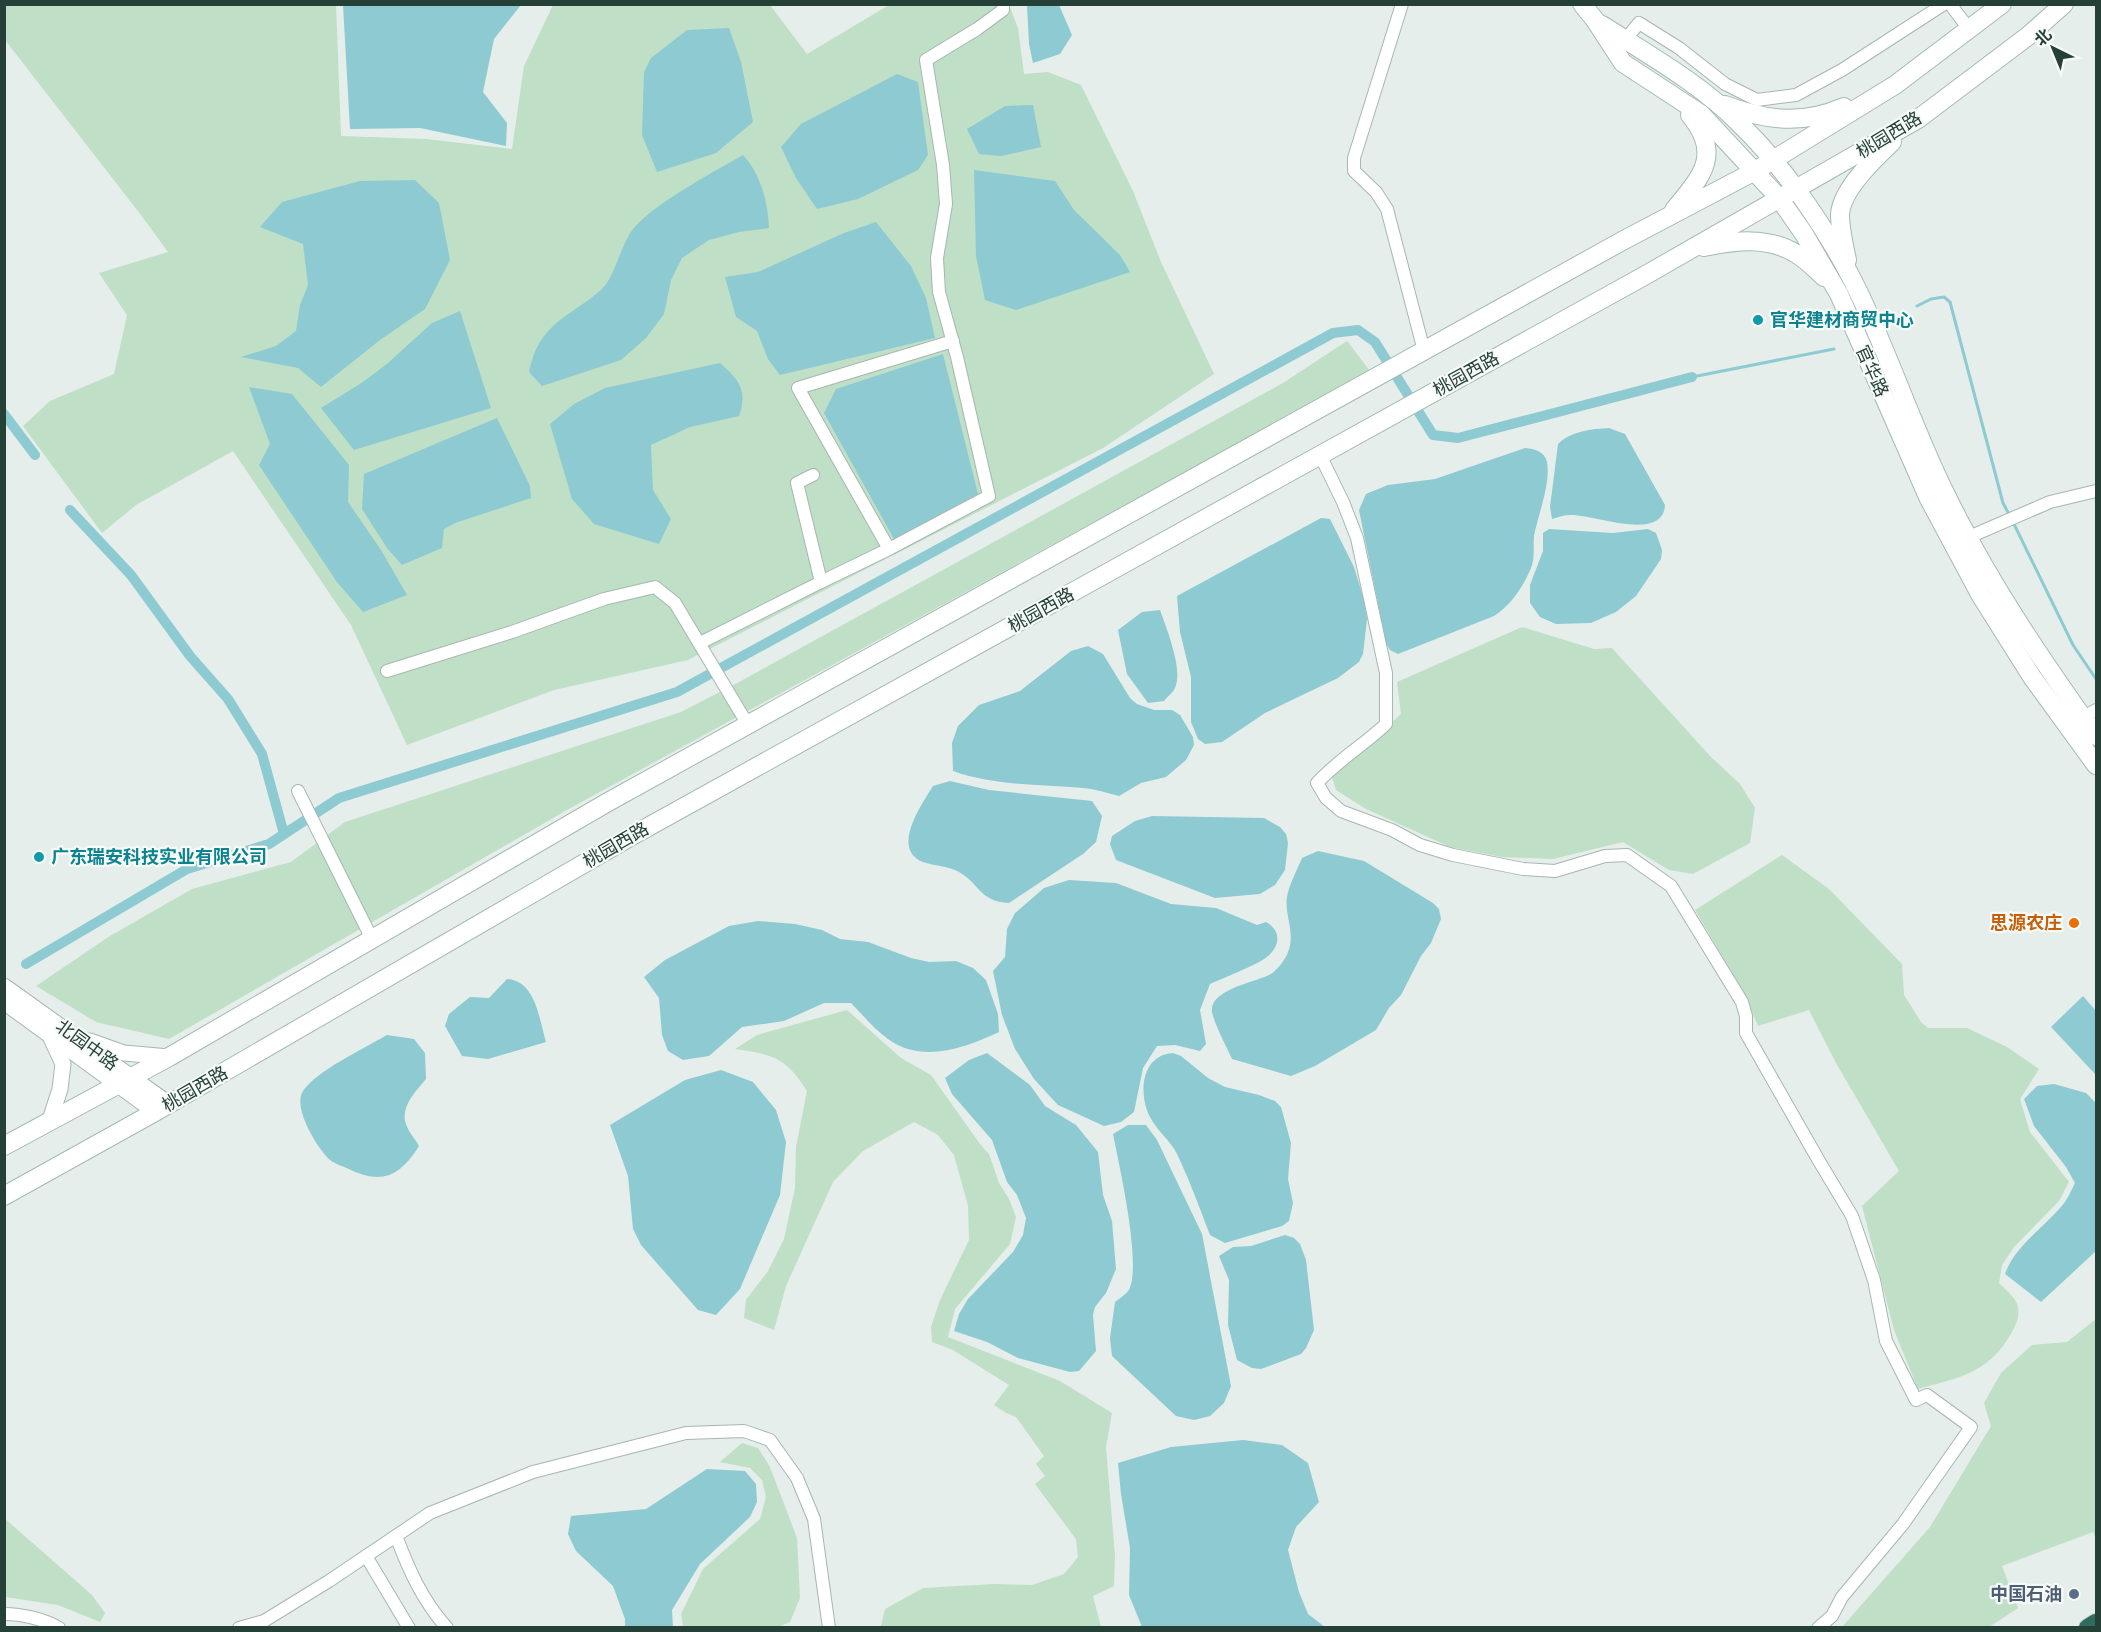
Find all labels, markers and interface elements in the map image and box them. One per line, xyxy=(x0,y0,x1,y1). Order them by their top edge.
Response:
north arrow xyxy=(2023,18,2083,78)
text: 北 xyxy=(2030,24,2055,50)
street label: 桃园西路 xyxy=(1852,106,1926,163)
place label: 官华建材商贸中心 xyxy=(1770,308,1914,331)
marker: 官华建材商贸中心 xyxy=(1751,313,1765,327)
street label: 官华路 xyxy=(1851,341,1894,400)
street label: 桃园西路 xyxy=(1429,346,1503,401)
street label: 桃园西路 xyxy=(1004,582,1078,637)
street label: 桃园西路 xyxy=(579,817,653,873)
place label: 广东瑞安科技实业有限公司 xyxy=(51,845,267,868)
marker: 广东瑞安科技实业有限公司 xyxy=(32,850,46,864)
place label: 思源农庄 xyxy=(1990,911,2062,934)
marker: 思源农庄 xyxy=(2067,916,2081,930)
street label: 北园中路 xyxy=(51,1014,123,1075)
street label: 桃园西路 xyxy=(158,1061,232,1117)
place label: 中国石油 xyxy=(1990,1582,2062,1605)
marker: 中国石油 xyxy=(2067,1587,2081,1601)

